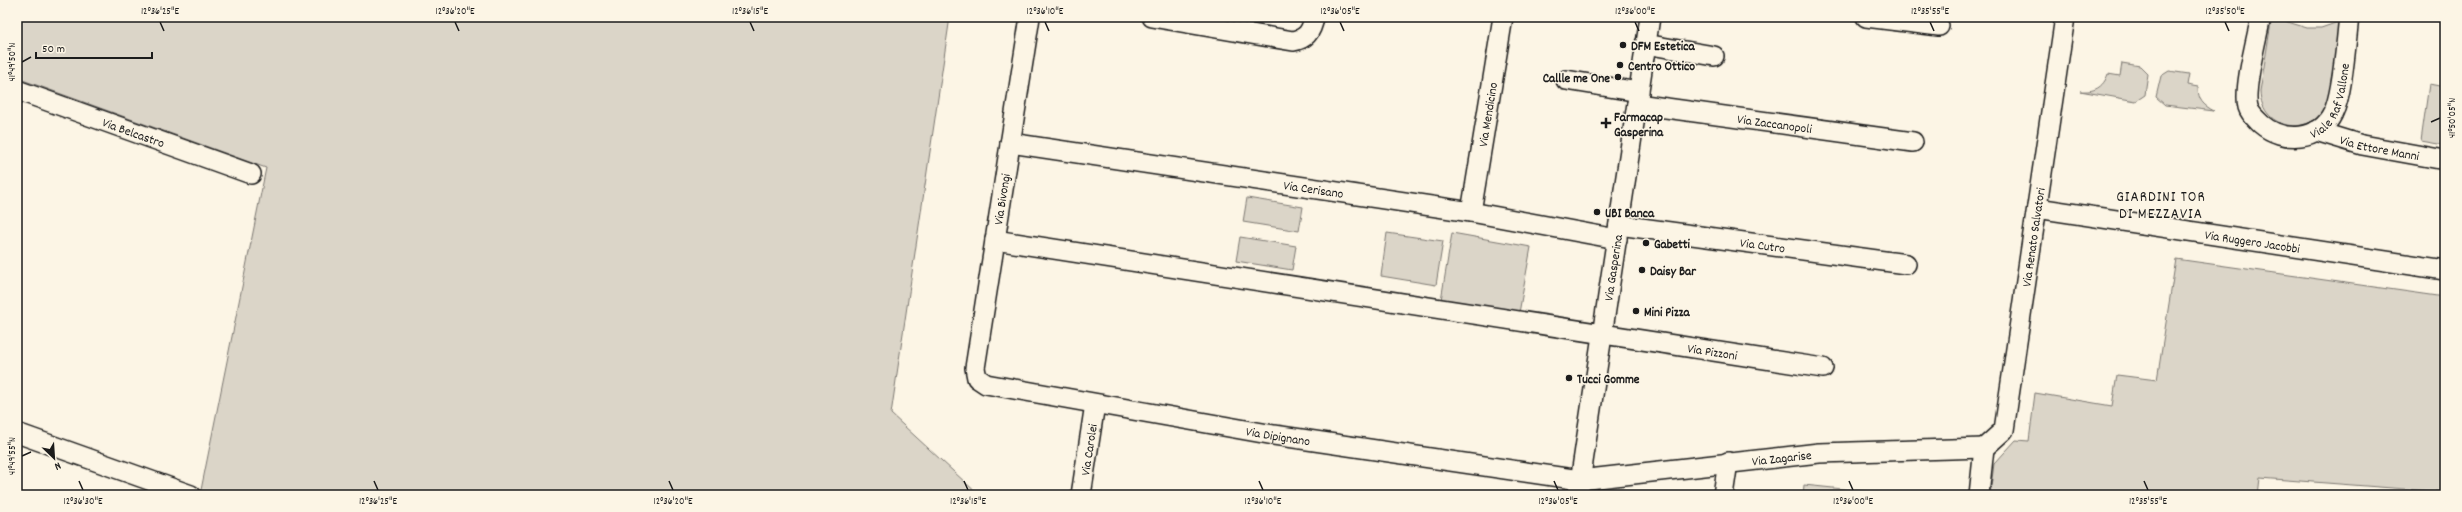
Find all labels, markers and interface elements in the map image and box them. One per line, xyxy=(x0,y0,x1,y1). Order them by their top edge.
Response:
text: 12°36'25"E xyxy=(141,5,180,19)
text: 12°36'20"E xyxy=(436,5,475,19)
text: 12°36'15"E xyxy=(732,5,768,19)
text: 12°36'10"E xyxy=(1027,5,1064,19)
text: 12°36'05"E xyxy=(1320,5,1360,19)
text: 12°36'00"E xyxy=(1615,5,1655,19)
text: 12°35'55"E xyxy=(1911,5,1950,19)
text: 12°35'50"E xyxy=(2206,5,2245,19)
scale bar xyxy=(36,34,152,60)
place label: DFM Estetica xyxy=(1631,38,1695,57)
marker: DFM Estetica xyxy=(1618,40,1628,50)
text: 50 m xyxy=(42,41,65,58)
text: 41°49'50"N xyxy=(6,43,20,81)
place label: Centro Ottico xyxy=(1628,58,1695,77)
marker: Centro Ottico xyxy=(1615,60,1625,70)
street label: Viale Raf Vallone xyxy=(2308,62,2356,145)
place label: Callle me One xyxy=(1543,70,1610,89)
marker: Callle me One xyxy=(1613,72,1623,82)
street label: Via Mendicino xyxy=(1475,81,1504,148)
text: 41°50'05"N xyxy=(2446,98,2460,138)
place label: Farmacap Gasperina xyxy=(1614,109,1664,143)
street label: Via Zaccanopoli xyxy=(1736,111,1814,140)
street label: Via Belcastro xyxy=(99,114,167,154)
marker: Farmacap Gasperina xyxy=(1601,118,1611,128)
street label: Via Ettore Manni xyxy=(2337,132,2421,167)
street label: Via Bivongi xyxy=(990,172,1017,226)
street label: Via Cerisano xyxy=(1282,177,1345,205)
street label: Via Renato Salvatori xyxy=(2018,186,2052,288)
district label: GIARDINI TOR DI MEZZAVIA xyxy=(2116,187,2206,226)
place label: UBI Banca xyxy=(1605,205,1655,224)
marker: UBI Banca xyxy=(1592,207,1602,217)
street label: Via Ruggero Jacobbi xyxy=(2203,227,2302,260)
street label: Via Gasperina xyxy=(1600,233,1629,302)
street label: Via Cutro xyxy=(1739,235,1786,259)
place label: Gabetti xyxy=(1654,236,1691,255)
marker: Gabetti xyxy=(1641,238,1651,248)
place label: Daisy Bar xyxy=(1650,263,1697,282)
marker: Daisy Bar xyxy=(1637,265,1647,275)
place label: Mini Pizza xyxy=(1644,304,1691,323)
marker: Mini Pizza xyxy=(1631,306,1641,316)
street label: Via Pizzoni xyxy=(1686,340,1739,367)
place label: Tucci Gomme xyxy=(1577,371,1640,390)
marker: Tucci Gomme xyxy=(1564,373,1574,383)
street label: Via Carolei xyxy=(1077,422,1104,477)
street label: Via Dipignano xyxy=(1244,423,1311,452)
text: 41°49'55"N xyxy=(6,437,20,475)
north arrow xyxy=(34,438,74,478)
street label: Via Zagarise xyxy=(1751,447,1813,473)
text: N xyxy=(51,457,63,474)
text: 12°36'30"E xyxy=(63,495,103,509)
text: 12°36'25"E xyxy=(359,495,398,509)
text: 12°36'20"E xyxy=(654,495,693,509)
text: 12°36'15"E xyxy=(950,495,986,509)
text: 12°36'10"E xyxy=(1245,495,1282,509)
text: 12°36'05"E xyxy=(1538,495,1578,509)
text: 12°36'00"E xyxy=(1833,495,1873,509)
text: 12°35'55"E xyxy=(2129,495,2168,509)

